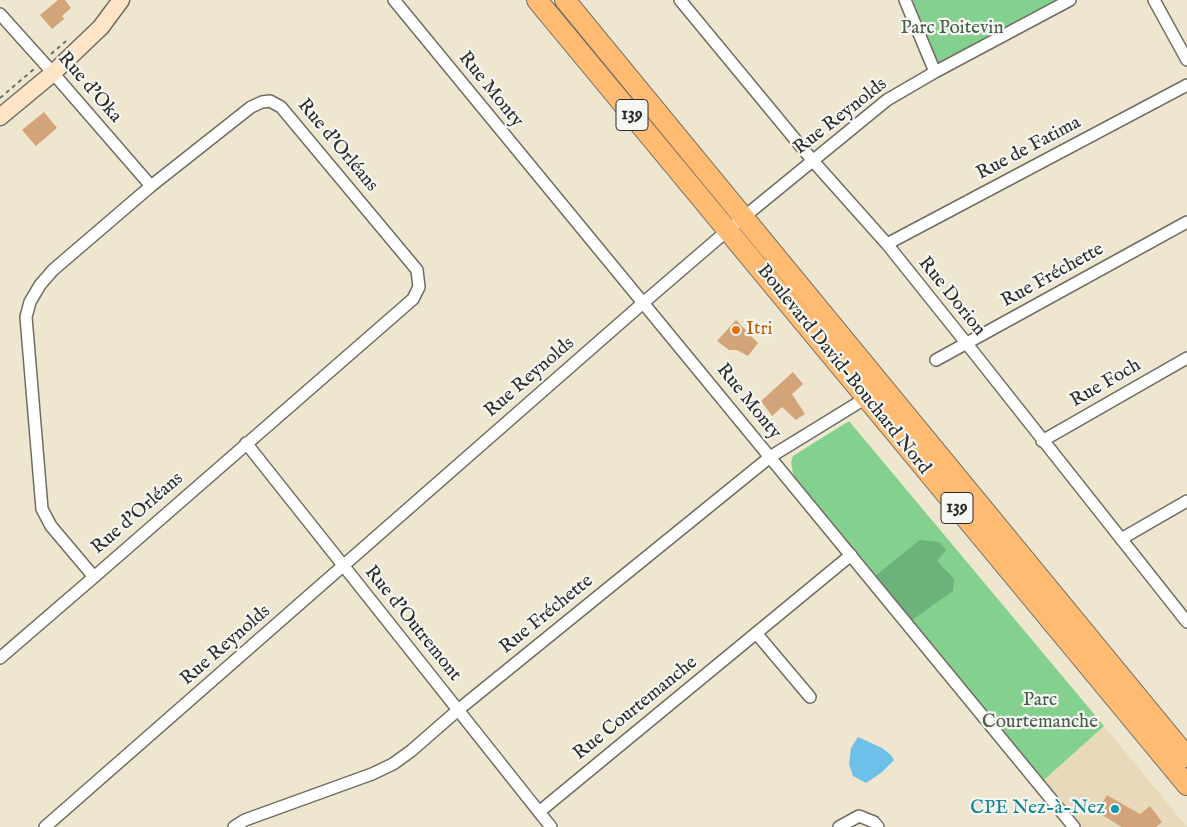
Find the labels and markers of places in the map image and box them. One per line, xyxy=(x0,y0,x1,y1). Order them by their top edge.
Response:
place label: Itri xyxy=(746,319,773,341)
marker: Itri xyxy=(730,324,742,336)
place label: CPE Nez-à-Nez xyxy=(970,798,1105,820)
marker: CPE Nez-à-Nez xyxy=(1109,803,1121,815)

